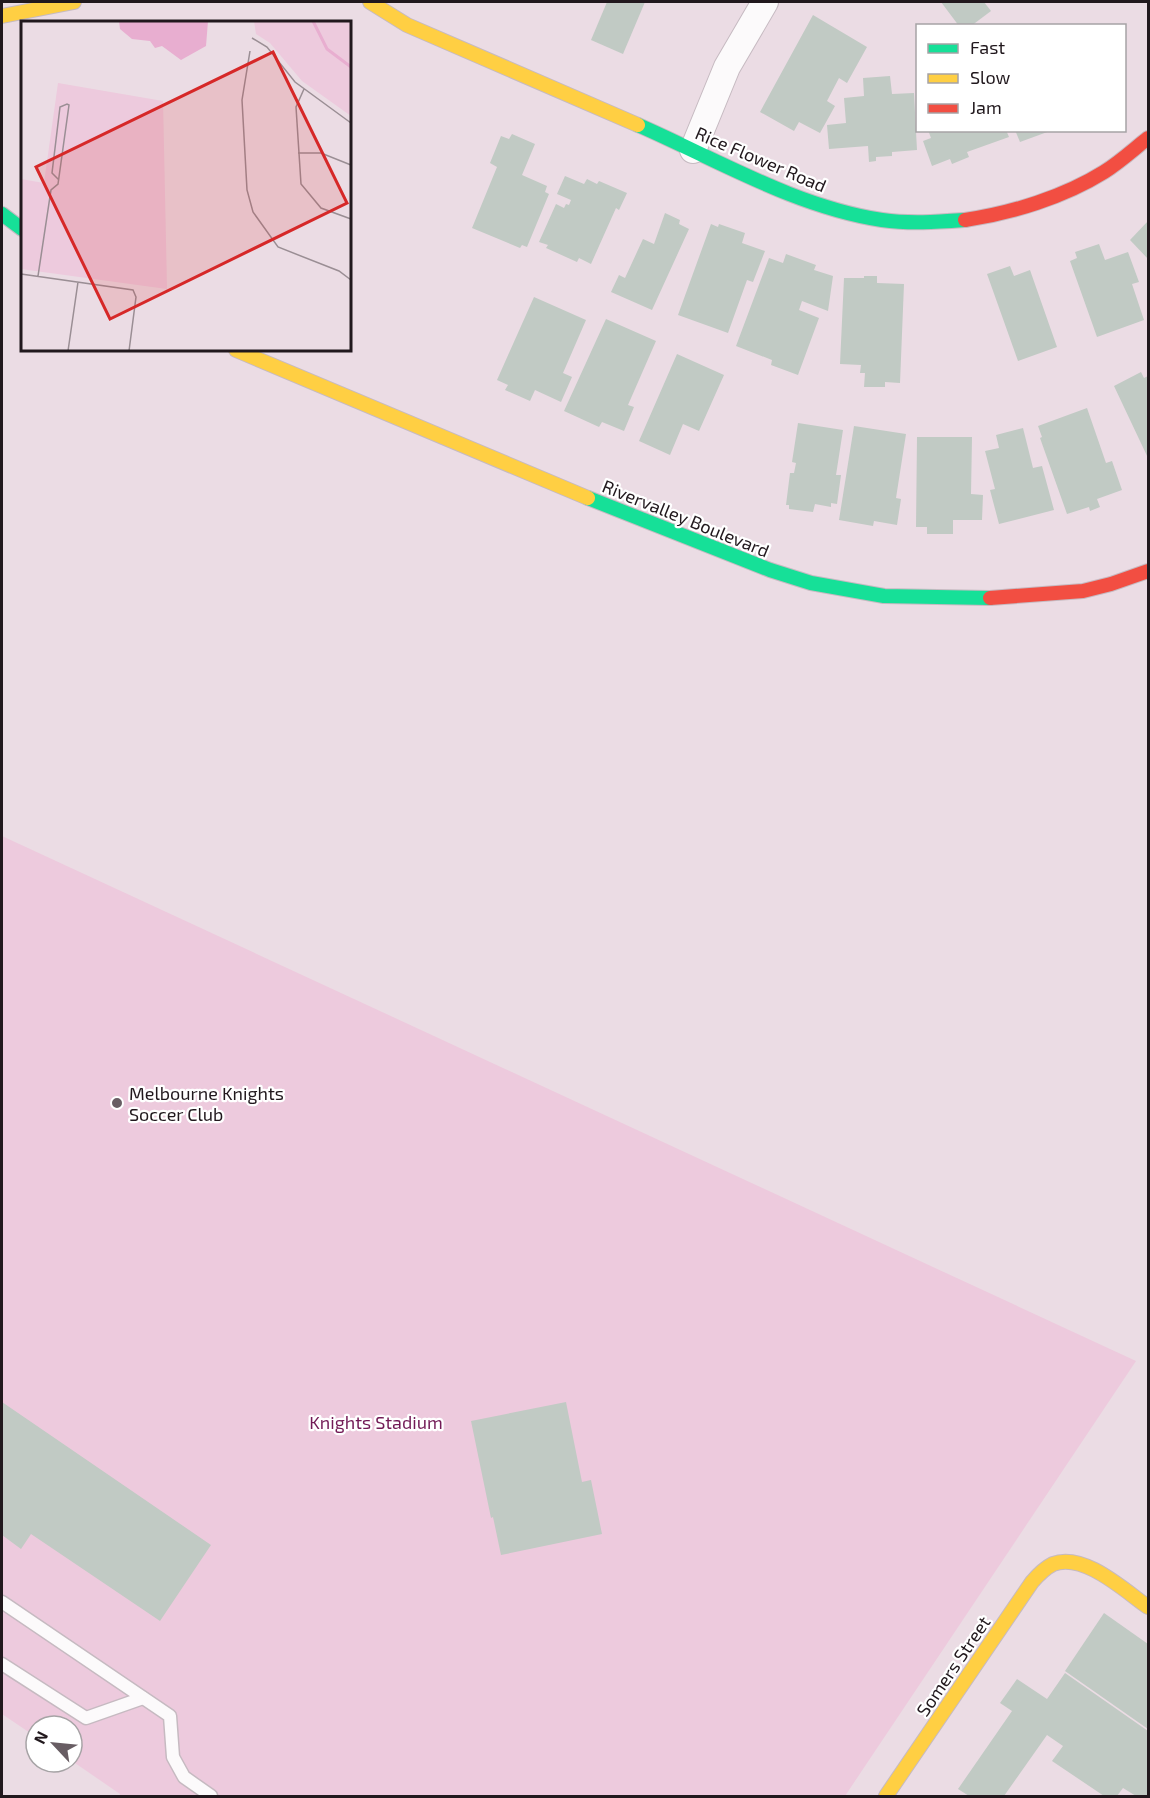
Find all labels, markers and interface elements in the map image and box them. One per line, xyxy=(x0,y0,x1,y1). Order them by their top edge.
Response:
inset map xyxy=(21,21,351,351)
legend xyxy=(916,24,1126,132)
text: Fast xyxy=(970,36,1005,58)
text: Slow xyxy=(970,66,1011,88)
text: Jam xyxy=(970,96,1002,118)
street label: Rice Flower Road xyxy=(692,122,830,196)
street label: Rivervalley Boulevard xyxy=(599,474,773,562)
place label: Melbourne Knights Soccer Club xyxy=(129,1082,284,1125)
marker: Melbourne Knights Soccer Club xyxy=(110,1096,124,1110)
park label: Knights Stadium xyxy=(309,1411,443,1433)
street label: Somers Street xyxy=(911,1612,995,1720)
north arrow xyxy=(24,1714,84,1774)
text: N xyxy=(29,1728,51,1747)

